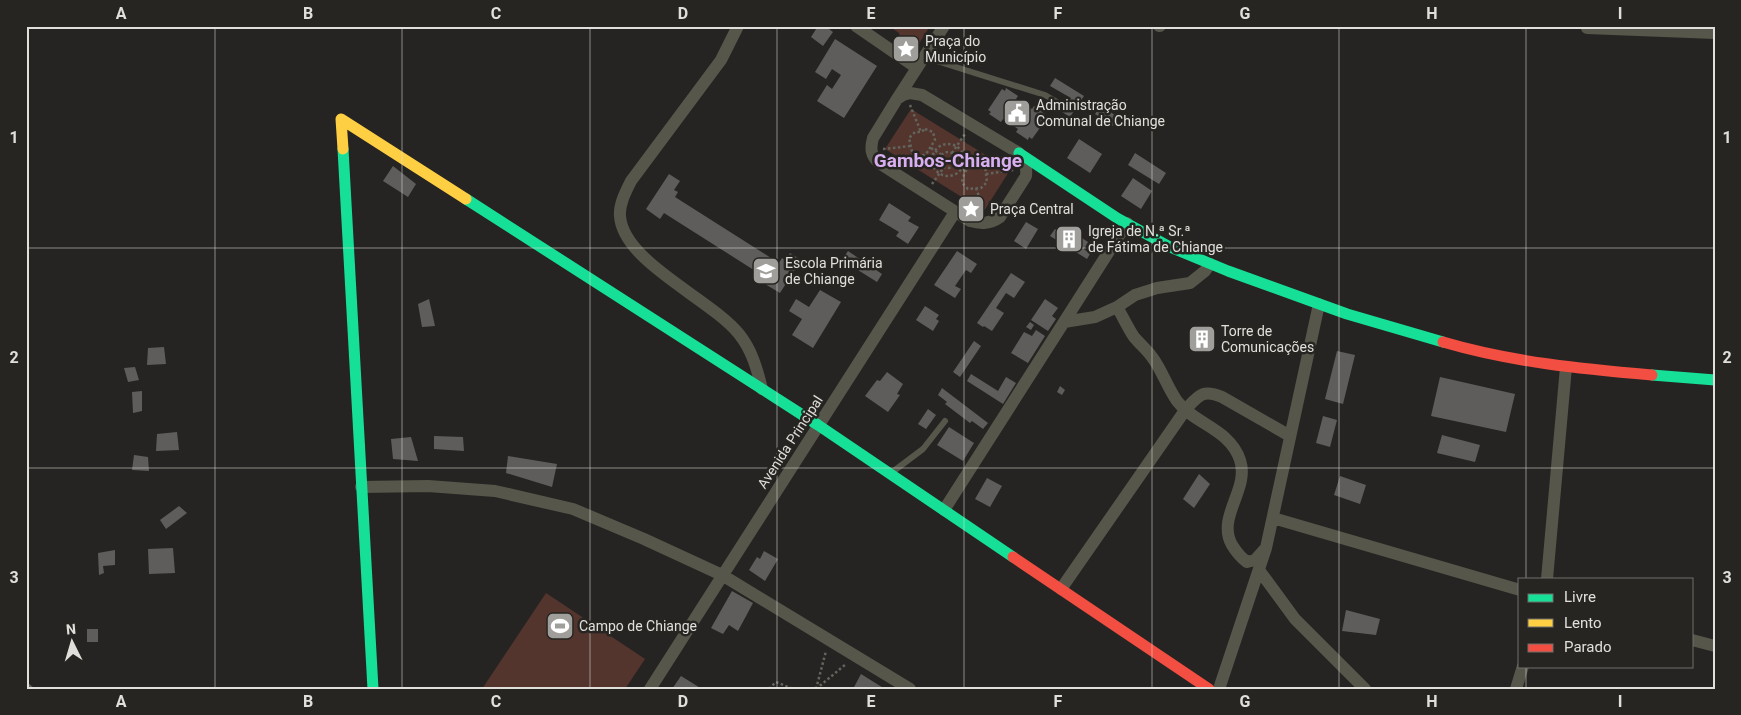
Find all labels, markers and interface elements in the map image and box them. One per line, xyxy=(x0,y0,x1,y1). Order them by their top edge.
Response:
text: A xyxy=(116,4,127,23)
text: B xyxy=(303,4,313,23)
text: C xyxy=(491,4,501,23)
text: D xyxy=(678,4,688,23)
text: E xyxy=(867,4,876,23)
text: F xyxy=(1054,4,1063,23)
text: G xyxy=(1240,4,1251,23)
text: H xyxy=(1426,4,1438,23)
text: I xyxy=(1618,4,1622,23)
place label: Praça do Município xyxy=(925,33,986,65)
place icon: Praça do Município xyxy=(891,34,921,64)
place label: Administração Comunal de Chiange xyxy=(1036,97,1165,129)
public building icon: Administração Comunal de Chiange xyxy=(1002,98,1032,128)
text: 1 xyxy=(9,128,19,147)
text: 1 xyxy=(1722,128,1732,147)
district label: Gambos-Chiange xyxy=(874,149,1022,172)
place icon: Praça Central xyxy=(956,194,986,224)
place label: Praça Central xyxy=(990,201,1074,217)
place label: Igreja de N.ª Sr.ª de Fátima de Chiange xyxy=(1088,223,1223,255)
building icon: Igreja de N.ª Sr.ª de Fátima de Chiange xyxy=(1054,224,1084,254)
place label: Escola Primária de Chiange xyxy=(785,255,883,287)
school or university icon: Escola Primária de Chiange xyxy=(751,256,781,286)
place label: Torre de Comunicações xyxy=(1221,323,1314,355)
building icon: Torre de Comunicações xyxy=(1187,324,1217,354)
text: 2 xyxy=(9,348,19,367)
text: 2 xyxy=(1722,348,1732,367)
street label: Avenida Principal xyxy=(754,393,826,491)
text: 3 xyxy=(9,568,19,587)
text: 3 xyxy=(1722,568,1732,587)
legend xyxy=(1518,578,1694,668)
text: Livre xyxy=(1564,588,1596,606)
sports icon: Campo de Chiange xyxy=(545,611,575,641)
text: Lento xyxy=(1564,614,1602,632)
north arrow xyxy=(48,618,98,668)
place label: Campo de Chiange xyxy=(579,618,697,634)
text: N xyxy=(65,621,76,637)
text: Parado xyxy=(1564,638,1612,656)
text: A xyxy=(116,692,127,711)
text: B xyxy=(303,692,313,711)
text: C xyxy=(491,692,501,711)
text: D xyxy=(678,692,688,711)
text: E xyxy=(867,692,876,711)
text: F xyxy=(1054,692,1063,711)
text: G xyxy=(1240,692,1251,711)
text: H xyxy=(1426,692,1438,711)
text: I xyxy=(1618,692,1622,711)

